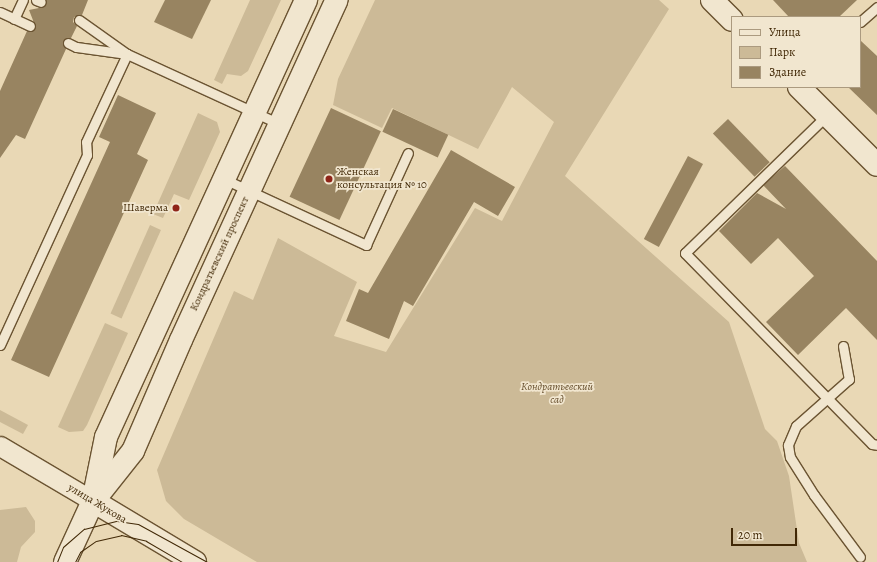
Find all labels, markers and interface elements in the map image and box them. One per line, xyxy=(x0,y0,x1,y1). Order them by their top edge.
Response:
legend xyxy=(731,16,861,88)
text: Улица xyxy=(769,24,800,40)
text: Парк xyxy=(769,44,795,60)
text: Здание xyxy=(769,64,806,80)
place label: Женская консультация № 10 xyxy=(337,166,427,192)
marker: Женская консультация № 10 xyxy=(324,174,334,184)
street label: Кондратьевский проспект xyxy=(188,195,252,313)
place label: Шаверма xyxy=(123,201,168,215)
marker: Шаверма xyxy=(171,203,181,213)
park label: Кондратьевский сад xyxy=(521,381,593,407)
street label: улица Жукова xyxy=(65,481,129,527)
scale bar xyxy=(733,520,799,546)
text: 20 m xyxy=(738,527,762,543)

